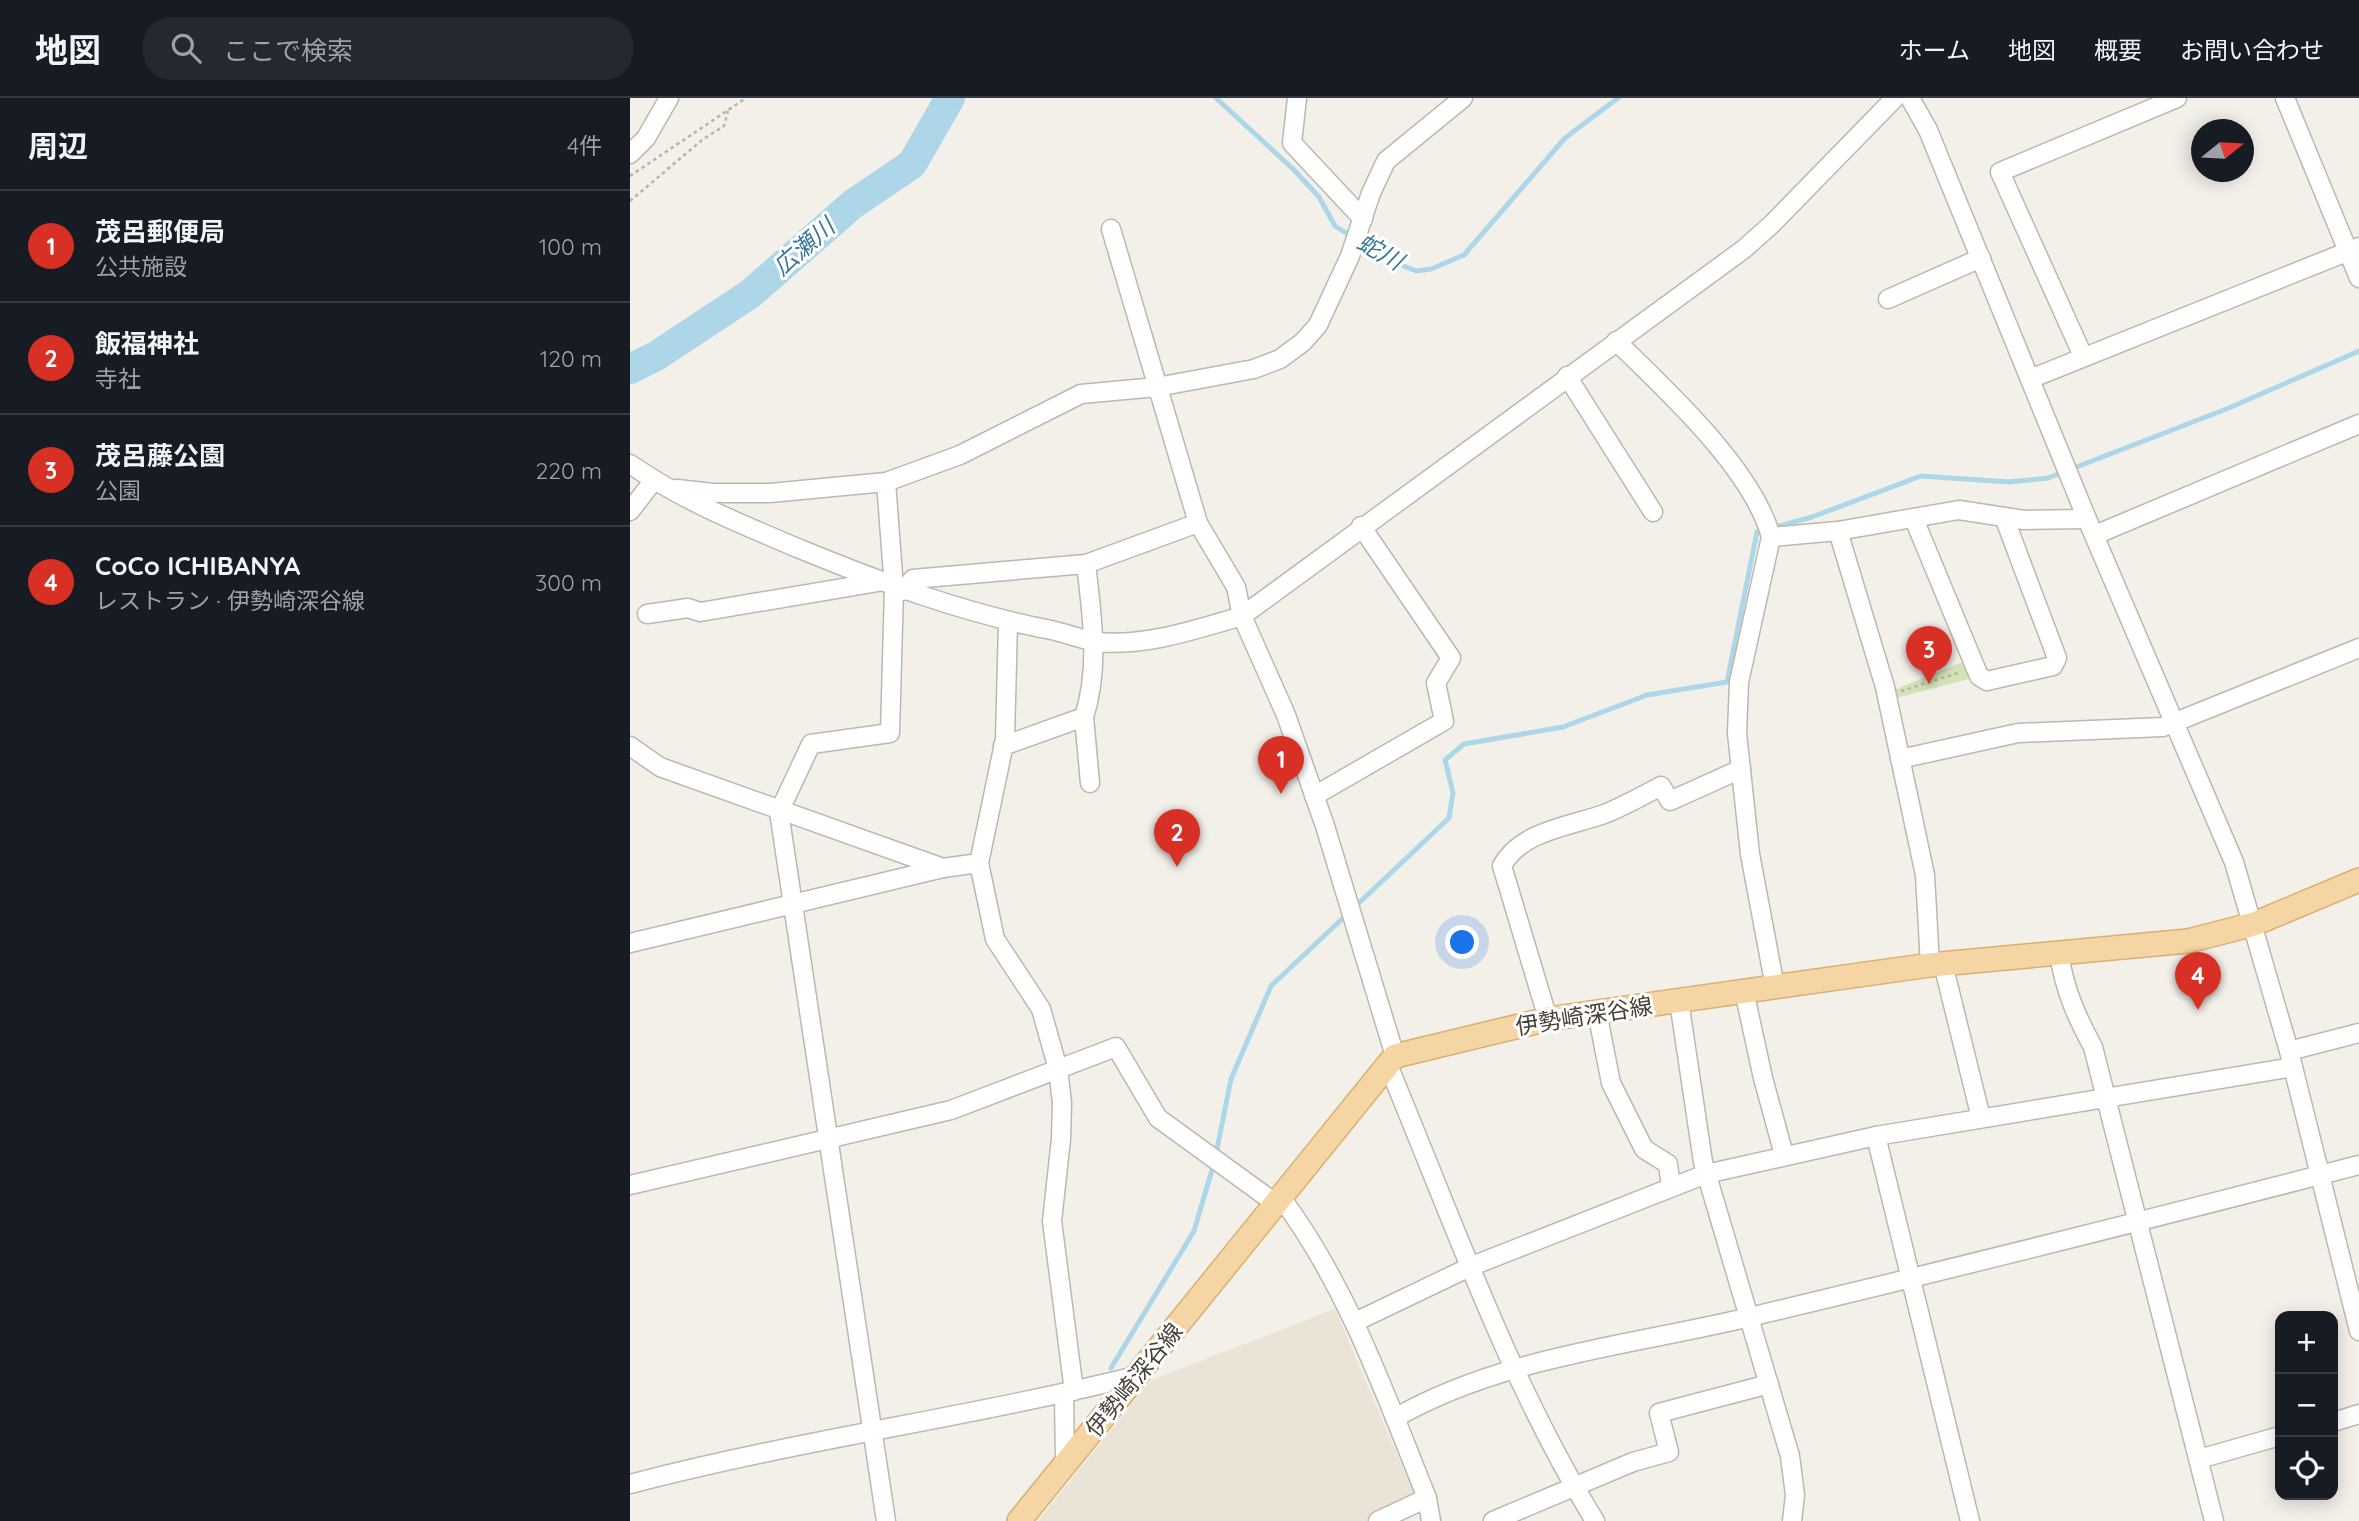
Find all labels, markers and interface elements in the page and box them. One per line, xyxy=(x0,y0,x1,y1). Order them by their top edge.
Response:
search box xyxy=(143,17,633,80)
text: 地図 xyxy=(35,29,101,70)
icon: search xyxy=(167,29,205,67)
text: ここで検索 xyxy=(223,34,353,67)
text: ホーム xyxy=(1899,35,1970,65)
text: 地図 xyxy=(2008,35,2056,65)
text: 概要 xyxy=(2094,35,2142,65)
text: お問い合わせ xyxy=(2180,35,2324,65)
north arrow xyxy=(2191,119,2254,182)
text: 周辺 xyxy=(28,127,88,165)
text: 4件 xyxy=(567,131,602,160)
water label: 広瀬川 xyxy=(766,209,843,281)
text: 茂呂郵便局 xyxy=(95,215,225,248)
water label: 蛇川 xyxy=(1352,226,1411,277)
text: 1 xyxy=(47,232,55,261)
text: 100 m xyxy=(539,232,602,261)
text: 公共施設 xyxy=(95,252,187,281)
text: 飯福神社 xyxy=(95,327,199,360)
text: 2 xyxy=(44,344,58,373)
text: 120 m xyxy=(540,344,602,373)
text: 寺社 xyxy=(95,364,141,393)
text: 茂呂藤公園 xyxy=(95,439,225,472)
text: 3 xyxy=(45,456,57,485)
text: 220 m xyxy=(536,456,602,485)
text: 公園 xyxy=(95,476,141,505)
text: CoCo ICHIBANYA xyxy=(95,549,300,582)
text: 4 xyxy=(44,568,58,597)
text: 300 m xyxy=(535,568,602,597)
text: レストラン · 伊勢崎深谷線 xyxy=(95,586,365,615)
pin: 3 xyxy=(1906,626,1952,684)
pin: 1 xyxy=(1258,736,1304,794)
pin: 2 xyxy=(1154,809,1200,867)
your location xyxy=(1445,925,1479,959)
pin: 4 xyxy=(2175,952,2221,1010)
street label: 伊勢崎深谷線 xyxy=(1514,990,1654,1041)
map controls xyxy=(2275,1311,2338,1500)
button: + xyxy=(2275,1311,2338,1374)
street label: 伊勢崎深谷線 xyxy=(1079,1317,1188,1442)
button: − xyxy=(2275,1374,2338,1437)
button: locate xyxy=(2275,1437,2338,1500)

